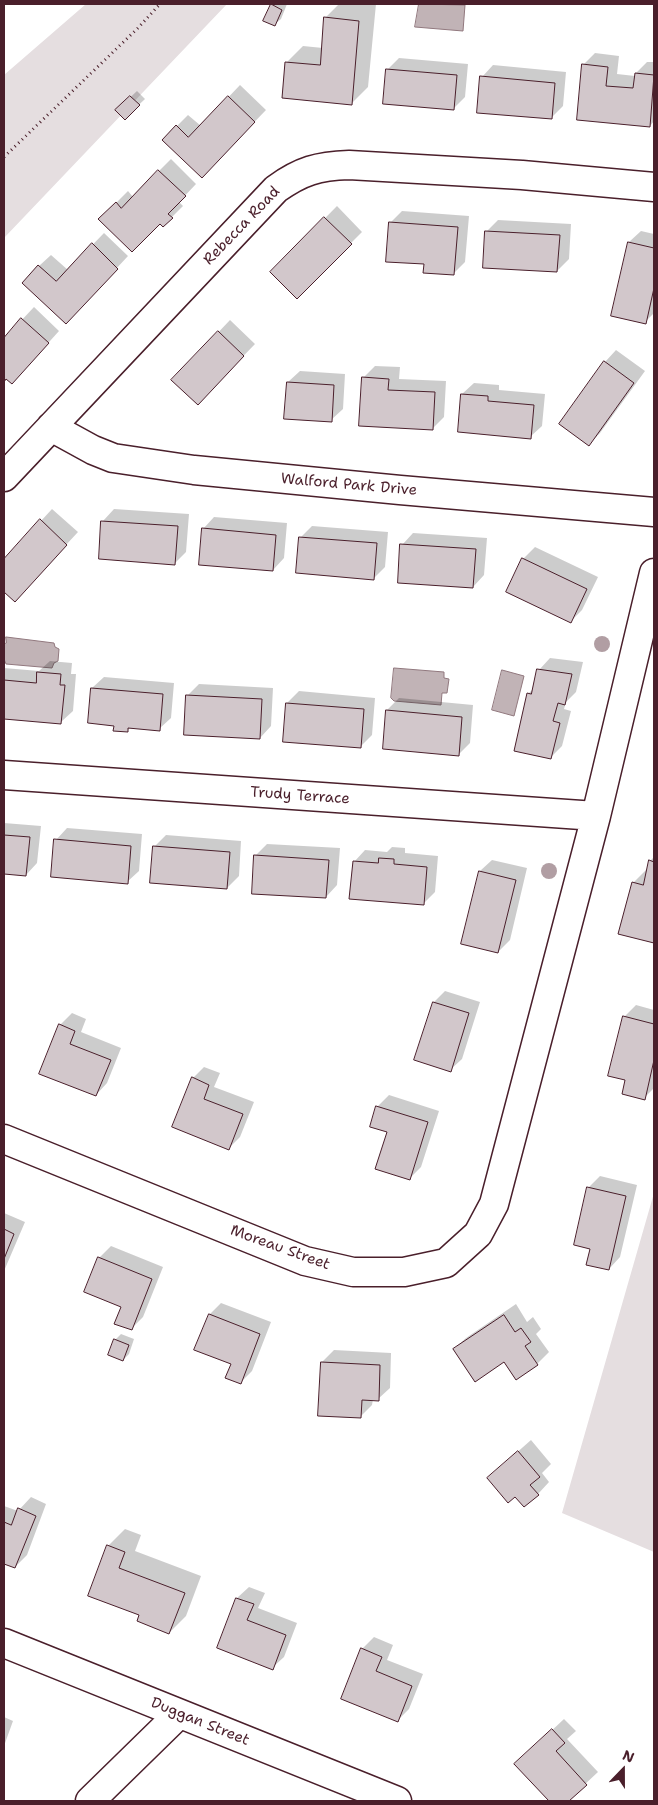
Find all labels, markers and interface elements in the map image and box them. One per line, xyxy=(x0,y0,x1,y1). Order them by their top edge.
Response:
street label: Rebecca Road xyxy=(200,183,284,269)
street label: Walford Park Drive xyxy=(280,470,418,500)
street label: Trudy Terrace xyxy=(250,784,350,808)
street label: Moreau Street xyxy=(228,1222,332,1274)
street label: Duggan Street xyxy=(148,1694,252,1750)
north arrow xyxy=(598,1745,648,1795)
text: N xyxy=(620,1746,637,1767)

